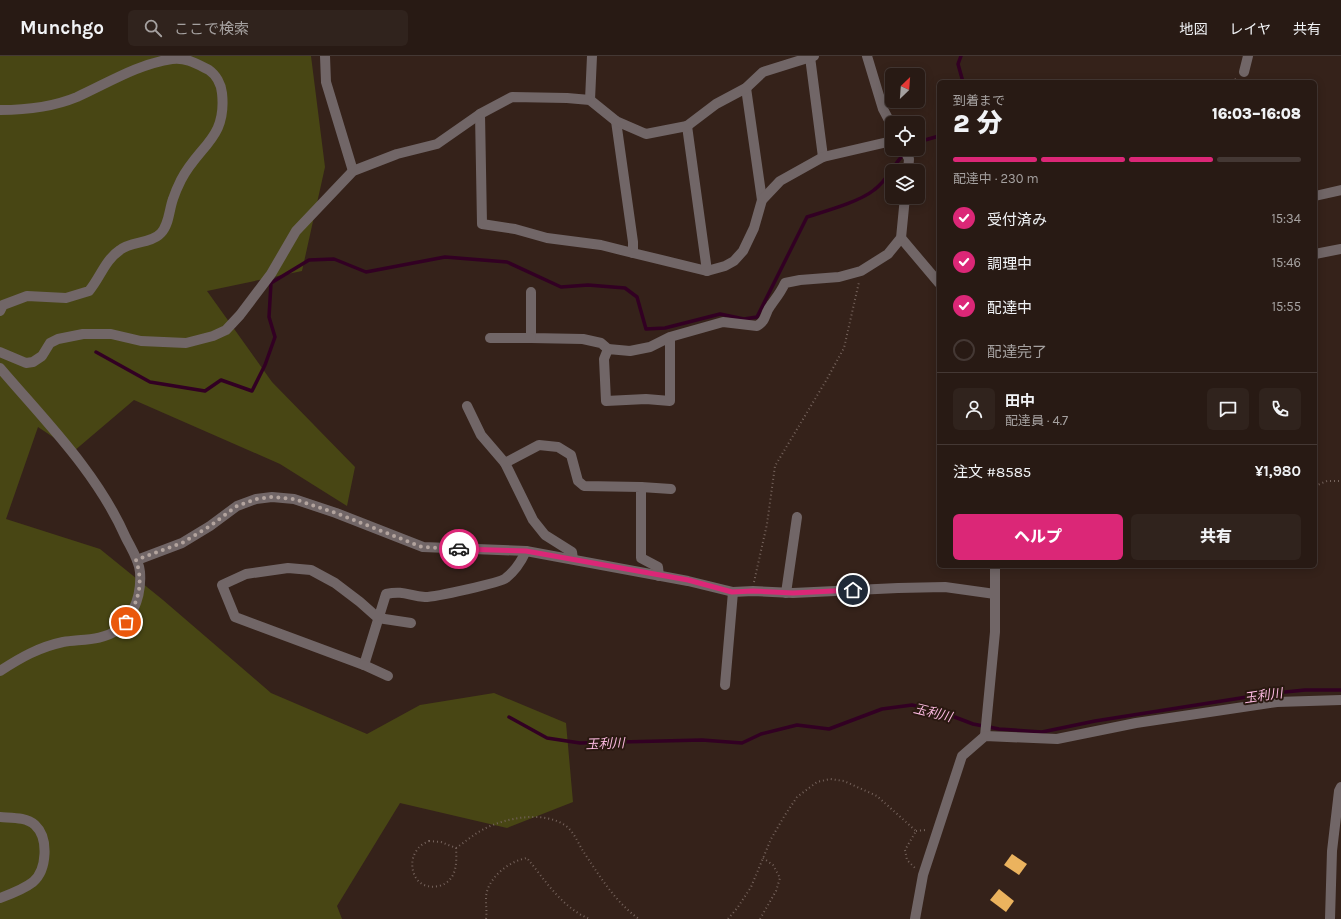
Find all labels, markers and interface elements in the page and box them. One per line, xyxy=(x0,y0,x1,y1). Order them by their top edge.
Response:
search box xyxy=(128,10,408,46)
text: Munchgo xyxy=(20,17,104,39)
icon: search xyxy=(142,17,164,39)
text: ここで検索 xyxy=(174,20,249,38)
text: 地図 xyxy=(1179,21,1207,38)
text: レイヤ xyxy=(1229,21,1271,38)
text: 共有 xyxy=(1293,21,1321,38)
north arrow xyxy=(885,68,925,108)
map controls xyxy=(885,68,925,204)
text: 到着まで xyxy=(953,93,1005,108)
text: 16:03–16:08 xyxy=(1212,105,1301,123)
text: 2 分 xyxy=(953,108,1002,139)
button: locate xyxy=(885,116,925,156)
button: layers xyxy=(885,164,925,204)
text: 配達中 · 230 m xyxy=(953,171,1039,186)
icon: check xyxy=(953,207,975,229)
text: 受付済み xyxy=(987,211,1047,229)
text: 15:34 xyxy=(1271,211,1301,226)
icon: check xyxy=(953,251,975,273)
text: 調理中 xyxy=(987,255,1032,273)
text: 15:46 xyxy=(1272,255,1301,270)
icon: check xyxy=(953,295,975,317)
text: 配達中 xyxy=(987,299,1032,317)
text: 15:55 xyxy=(1272,299,1301,314)
text: 配達完了 xyxy=(987,343,1047,361)
button: person xyxy=(953,388,995,430)
button: chat xyxy=(1207,388,1249,430)
button: phone xyxy=(1259,388,1301,430)
text: 田中 xyxy=(1005,392,1035,410)
text: 配達員 · 4.7 xyxy=(1005,413,1068,428)
text: ¥1,980 xyxy=(1255,462,1301,480)
text: 注文 #8585 xyxy=(953,463,1031,481)
button: ヘルプ xyxy=(953,514,1123,560)
button: 共有 xyxy=(1131,514,1301,560)
courier xyxy=(439,529,479,569)
icon: car xyxy=(448,538,470,560)
pin xyxy=(836,573,870,607)
icon: home xyxy=(842,579,864,601)
pin xyxy=(109,605,143,639)
icon: bag xyxy=(115,611,137,633)
water label: 玉利川 xyxy=(1243,685,1285,706)
water label: 玉利川 xyxy=(912,700,956,725)
water label: 玉利川 xyxy=(585,735,627,752)

